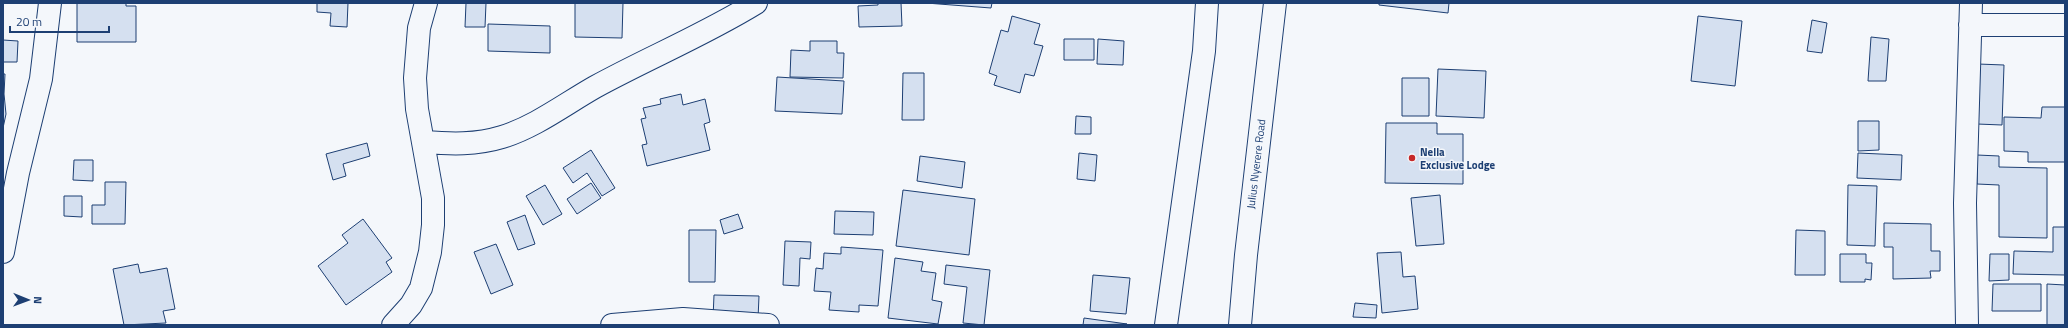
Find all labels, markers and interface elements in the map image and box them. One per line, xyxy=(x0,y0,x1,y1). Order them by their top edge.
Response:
scale bar xyxy=(10,8,109,34)
text: 20 m xyxy=(16,12,42,31)
street label: Julius Nyerere Road xyxy=(1243,118,1269,210)
place label: Nella Exclusive Lodge xyxy=(1420,144,1496,173)
marker: Nella Exclusive Lodge xyxy=(1407,153,1417,163)
north arrow xyxy=(8,280,48,320)
text: N xyxy=(30,296,46,304)

